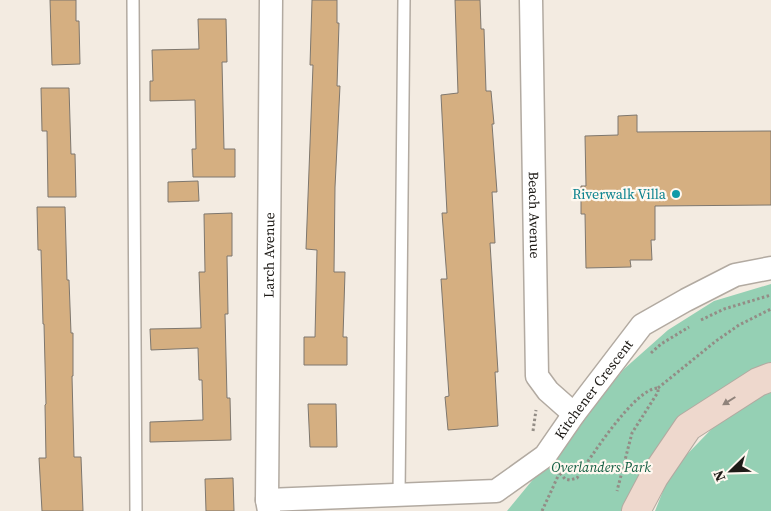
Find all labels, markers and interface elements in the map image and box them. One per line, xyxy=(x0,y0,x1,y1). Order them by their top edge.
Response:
street label: Beach Avenue xyxy=(524,171,545,259)
place label: Riverwalk Villa xyxy=(572,184,667,204)
marker: Riverwalk Villa xyxy=(670,188,682,200)
street label: Larch Avenue xyxy=(259,212,279,298)
street label: Kitchener Crescent xyxy=(550,335,638,443)
one-way arrow xyxy=(722,396,735,405)
north arrow xyxy=(706,446,756,496)
park label: Overlanders Park xyxy=(551,457,651,477)
text: N xyxy=(708,467,730,485)

